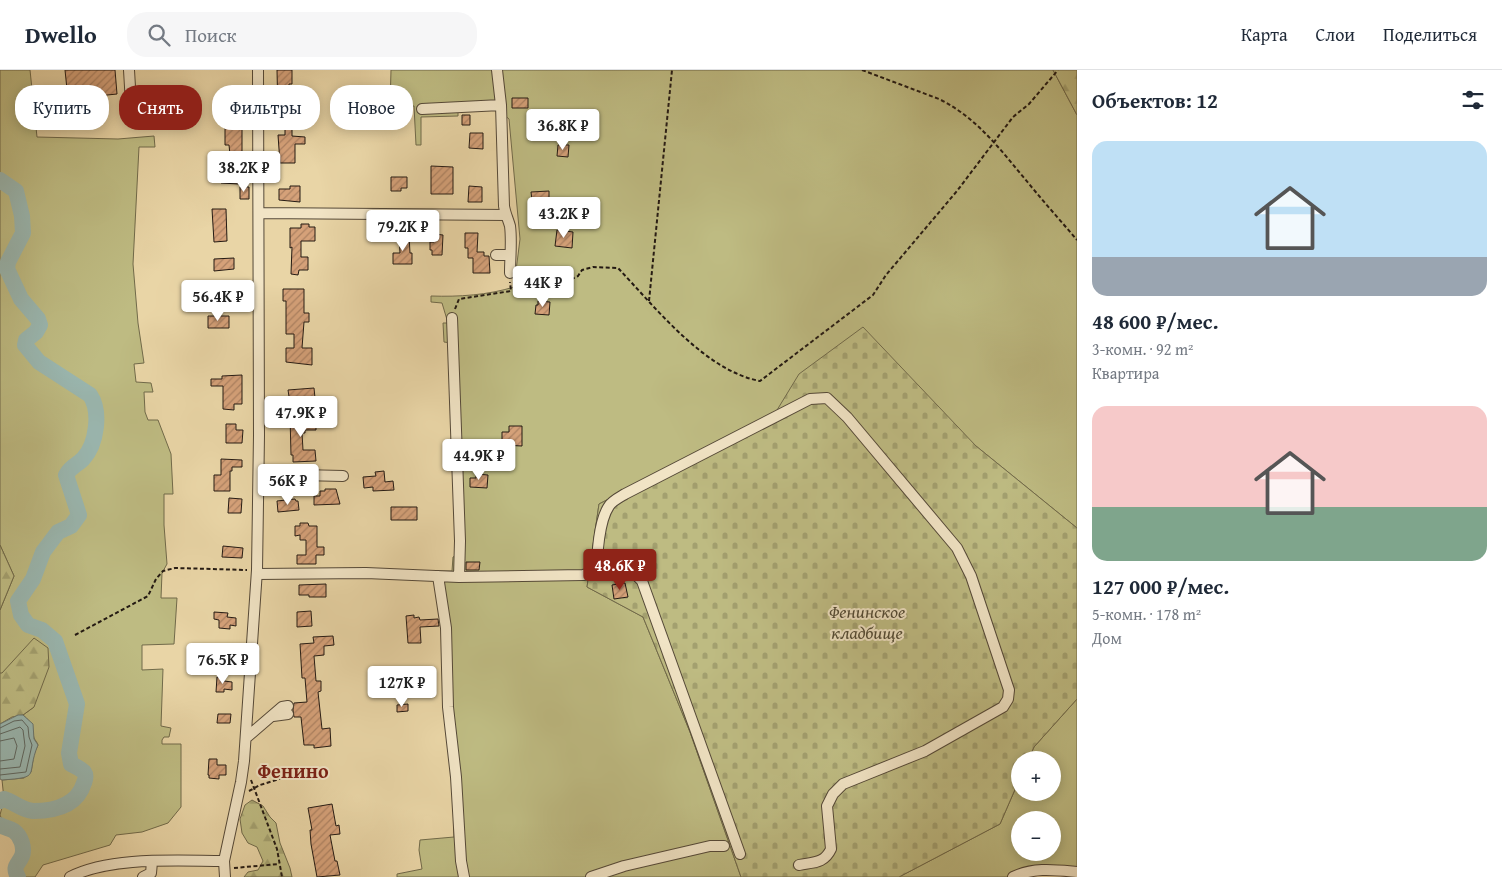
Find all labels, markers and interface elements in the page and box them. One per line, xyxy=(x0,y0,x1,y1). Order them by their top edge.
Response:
search box xyxy=(127,12,477,57)
text: Dwello xyxy=(25,17,97,52)
icon: search xyxy=(145,21,173,49)
text: Поиск xyxy=(185,21,237,49)
text: Карта xyxy=(1241,21,1288,48)
text: Слои xyxy=(1316,21,1355,48)
text: Поделиться xyxy=(1383,21,1477,48)
chip: Купить xyxy=(15,85,109,130)
chip: Снять xyxy=(119,85,202,130)
chip: Фильтры xyxy=(212,85,320,130)
chip: Новое xyxy=(330,85,413,130)
text: Объектов: 12 xyxy=(1092,85,1218,116)
icon: filters xyxy=(1459,86,1487,114)
pin: 36.8K ₽ xyxy=(517,108,609,151)
text: 36.8K ₽ xyxy=(537,113,589,137)
pin: 38.2K ₽ xyxy=(198,150,290,193)
text: 38.2K ₽ xyxy=(218,155,270,179)
icon: home xyxy=(1245,173,1335,263)
pin: 43.2K ₽ xyxy=(518,196,610,239)
text: 43.2K ₽ xyxy=(538,201,590,225)
pin: 79.2K ₽ xyxy=(357,210,449,252)
text: 79.2K ₽ xyxy=(377,214,429,238)
pin: 44K ₽ xyxy=(508,266,578,308)
text: 44K ₽ xyxy=(524,270,562,294)
pin: 56.4K ₽ xyxy=(172,280,264,322)
text: 56.4K ₽ xyxy=(192,284,244,308)
text: 48 600 ₽/мес. xyxy=(1092,306,1218,337)
text: 3-комн. · 92 m² xyxy=(1092,337,1193,361)
text: Квартира xyxy=(1092,361,1159,385)
pin: 47.9K ₽ xyxy=(255,396,347,438)
text: 47.9K ₽ xyxy=(275,400,327,424)
pin: 44.9K ₽ xyxy=(433,438,525,481)
icon: home xyxy=(1245,438,1335,528)
text: 44.9K ₽ xyxy=(453,443,505,467)
pin: 56K ₽ xyxy=(253,464,323,506)
text: 56K ₽ xyxy=(269,468,307,492)
pin: 48.6K ₽ xyxy=(574,548,666,591)
text: 48.6K ₽ xyxy=(594,553,646,577)
text: 127 000 ₽/мес. xyxy=(1092,571,1229,602)
park label: Фенинское кладбище xyxy=(829,598,905,646)
text: 5-комн. · 178 m² xyxy=(1092,602,1201,626)
text: Дом xyxy=(1092,626,1122,650)
pin: 76.5K ₽ xyxy=(177,642,269,685)
text: 76.5K ₽ xyxy=(197,647,249,671)
pin: 127K ₽ xyxy=(361,666,443,708)
text: 127K ₽ xyxy=(379,670,425,694)
map controls xyxy=(1011,751,1061,861)
button: + xyxy=(1011,751,1061,801)
district label: Фенино xyxy=(257,756,329,785)
button: − xyxy=(1011,811,1061,861)

